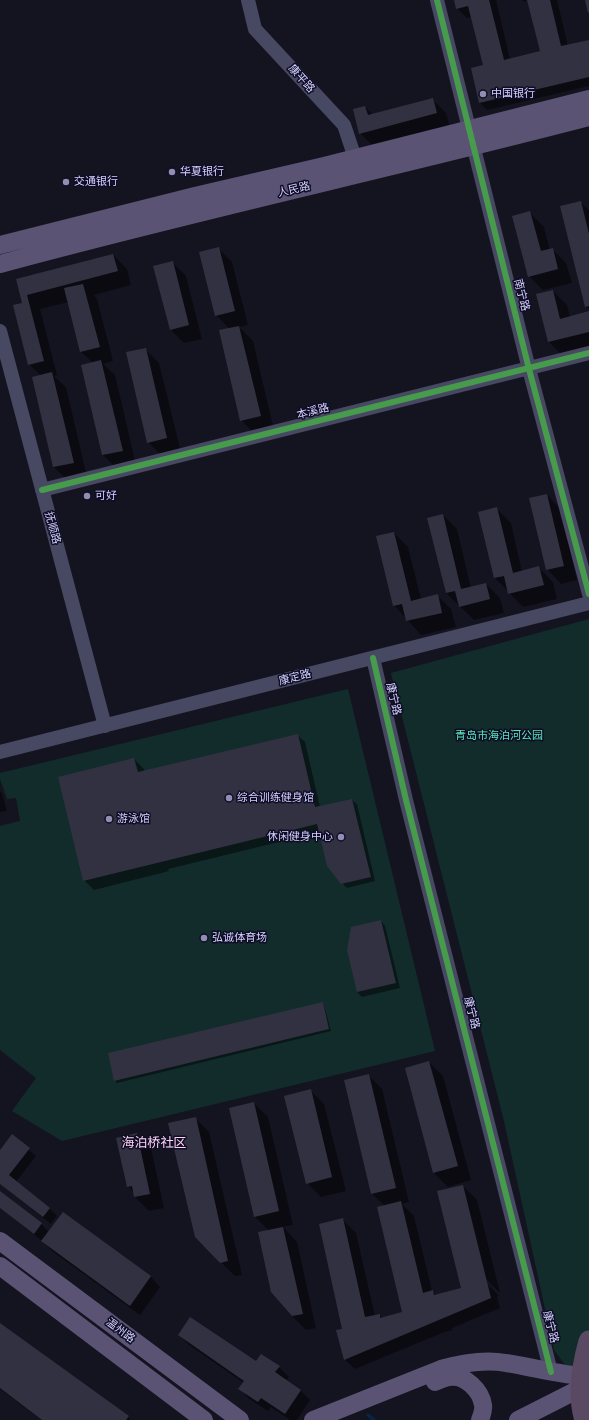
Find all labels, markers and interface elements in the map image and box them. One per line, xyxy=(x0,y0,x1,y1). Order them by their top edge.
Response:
street label: 康平路 xyxy=(285,62,317,96)
place label: 中国银行 xyxy=(491,87,535,101)
marker: 中国银行 xyxy=(478,89,488,99)
place label: 华夏银行 xyxy=(180,165,224,179)
marker: 华夏银行 xyxy=(167,167,177,177)
place label: 交通银行 xyxy=(74,175,118,189)
marker: 交通银行 xyxy=(61,177,71,187)
street label: 人民路 xyxy=(276,180,312,200)
street label: 南宁路 xyxy=(511,277,531,313)
street label: 本溪路 xyxy=(295,402,331,422)
place label: 可好 xyxy=(95,489,117,503)
marker: 可好 xyxy=(82,491,92,501)
street label: 抚顺路 xyxy=(41,510,63,546)
street label: 康定路 xyxy=(277,668,313,688)
street label: 康宁路 xyxy=(383,681,403,717)
park label: 青岛市海泊河公园 xyxy=(455,729,543,743)
place label: 综合训练健身馆 xyxy=(237,791,314,805)
marker: 综合训练健身馆 xyxy=(224,793,234,803)
place label: 游泳馆 xyxy=(117,812,150,826)
marker: 游泳馆 xyxy=(104,814,114,824)
place label: 休闲健身中心 xyxy=(267,830,333,844)
marker: 休闲健身中心 xyxy=(336,832,346,842)
place label: 弘诚体育场 xyxy=(212,931,267,945)
marker: 弘诚体育场 xyxy=(199,933,209,943)
street label: 康宁路 xyxy=(461,995,481,1031)
district label: 海泊桥社区 xyxy=(122,1136,186,1152)
street label: 康宁路 xyxy=(540,1309,560,1345)
street label: 温州路 xyxy=(103,1316,137,1346)

